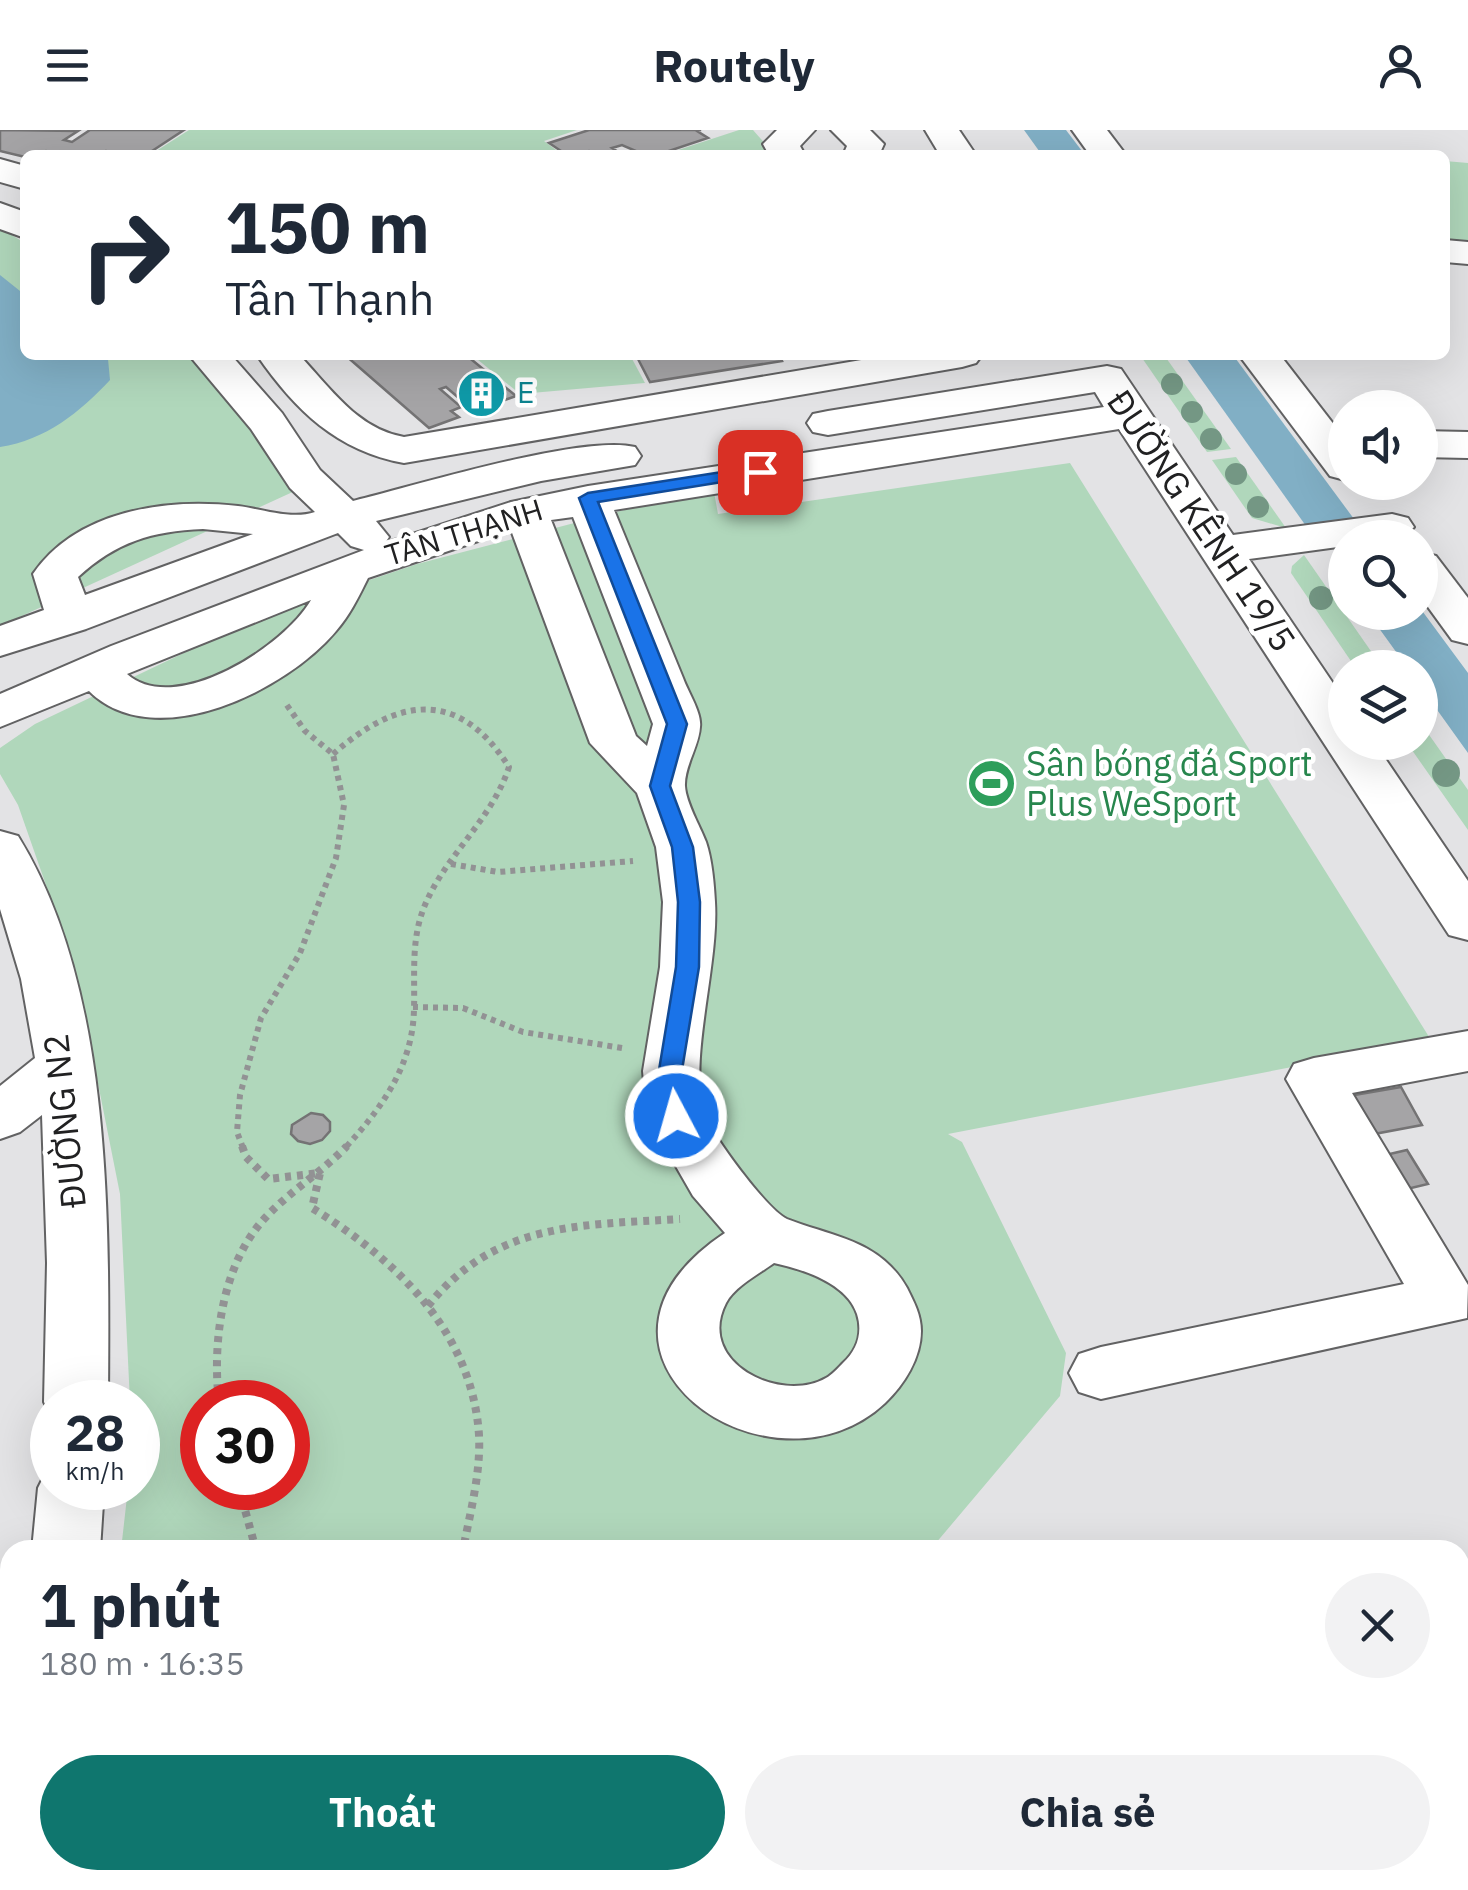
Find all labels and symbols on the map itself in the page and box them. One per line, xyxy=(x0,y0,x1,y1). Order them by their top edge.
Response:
building icon: E xyxy=(456,367,508,419)
place label: E xyxy=(517,372,535,411)
street label: ĐƯỜNG KÊNH 19/5 xyxy=(1097,381,1307,660)
pin xyxy=(718,430,803,515)
street label: TÂN THẠNH xyxy=(380,489,547,574)
place label: Sân bóng đá Sport Plus WeSport xyxy=(1026,740,1313,826)
sports icon: Sân bóng đá Sport Plus WeSport xyxy=(965,758,1017,810)
street label: ĐƯỜNG N2 xyxy=(32,1032,96,1211)
position arrow xyxy=(624,1064,728,1168)
speed limit sign: 30 xyxy=(180,1380,310,1510)

